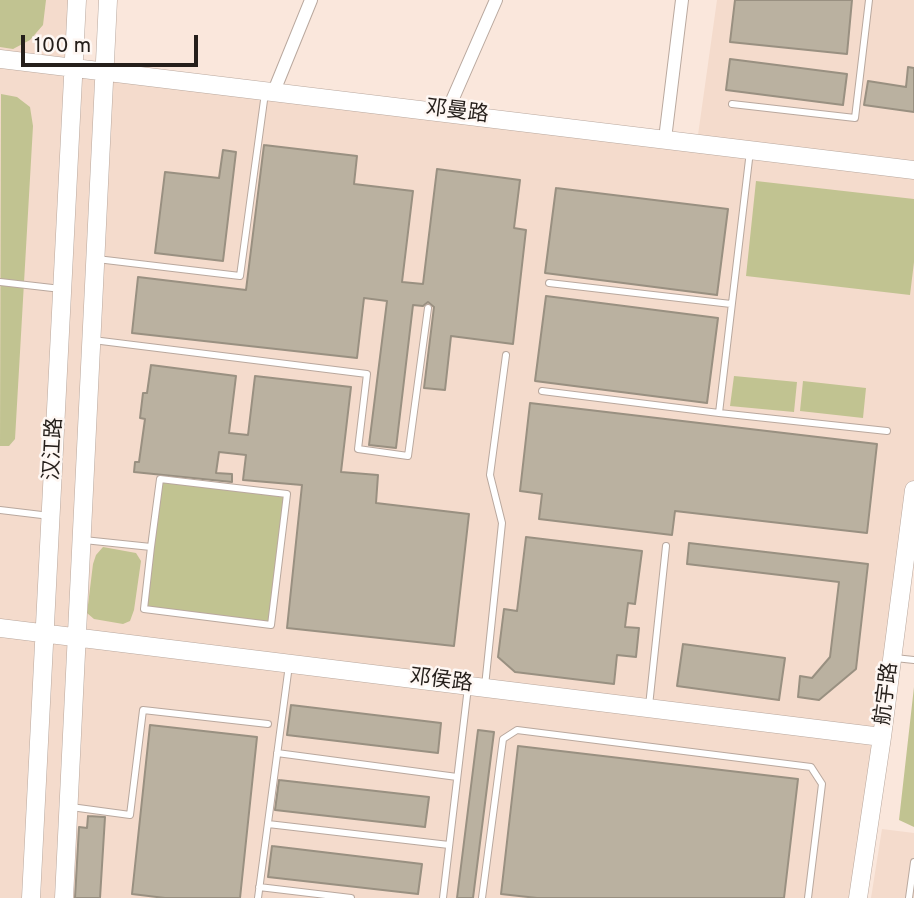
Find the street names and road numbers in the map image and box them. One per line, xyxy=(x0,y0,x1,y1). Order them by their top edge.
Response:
street label: 邓曼路 xyxy=(424,97,490,129)
street label: 汉江路 xyxy=(41,417,69,481)
street label: 航宇路 xyxy=(872,661,904,727)
street label: 邓侯路 xyxy=(408,666,474,698)

